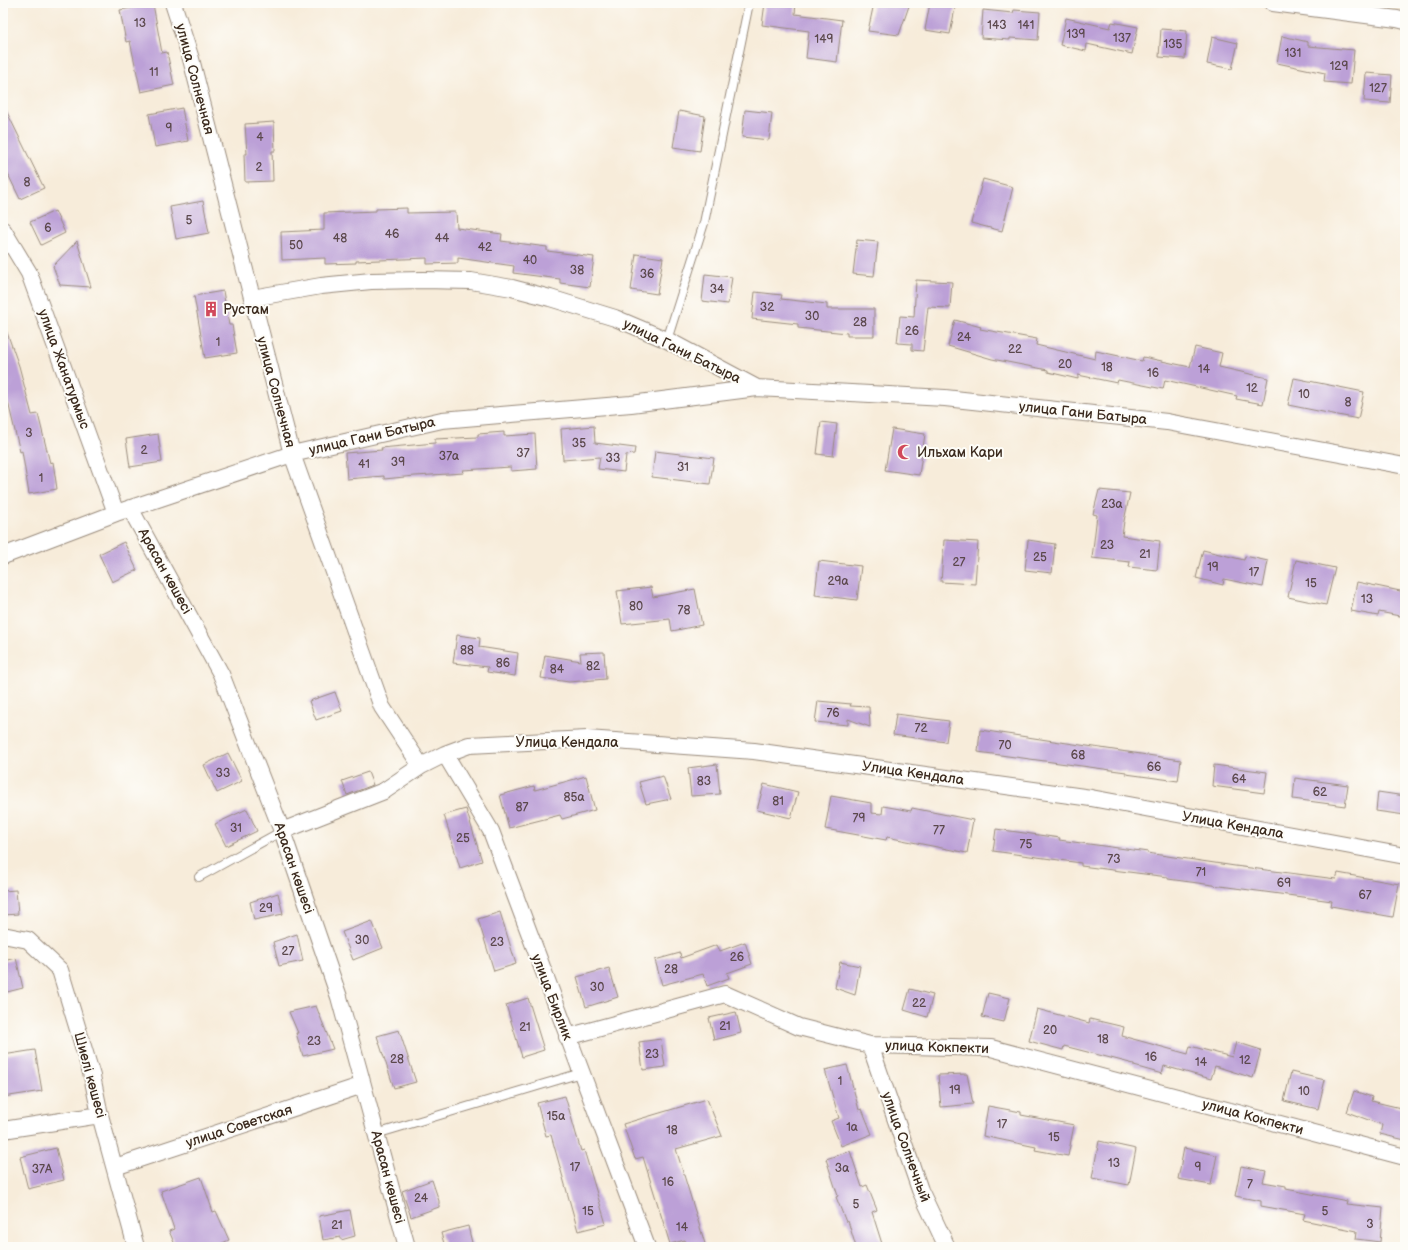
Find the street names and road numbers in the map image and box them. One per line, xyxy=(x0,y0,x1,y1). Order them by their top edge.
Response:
street label: улица Солнечная xyxy=(172,22,218,136)
street label: улица Жанатурмыс xyxy=(34,307,94,431)
street label: улица Гани Батыра xyxy=(620,315,744,387)
street label: улица Солнечная xyxy=(253,335,299,449)
street label: улица Гани Батыра xyxy=(1018,398,1149,428)
street label: улица Гани Батыра xyxy=(307,413,437,459)
street label: Арасан көшесі xyxy=(134,524,196,617)
street label: Улица Кендала xyxy=(516,734,619,751)
street label: Улица Кендала xyxy=(861,757,966,789)
street label: Улица Кендала xyxy=(1181,808,1286,842)
street label: Арасан көшесі xyxy=(270,819,318,916)
street label: улица Бирлик xyxy=(528,951,576,1043)
street label: Шиелі көшесі xyxy=(70,1030,110,1120)
street label: улица Кокпекти xyxy=(885,1037,989,1057)
street label: улица Солнечный xyxy=(878,1090,934,1204)
street label: улица Кокпекти xyxy=(1201,1095,1305,1139)
street label: улица Советская xyxy=(184,1101,295,1151)
street label: Арасан көшесі xyxy=(367,1128,409,1225)

